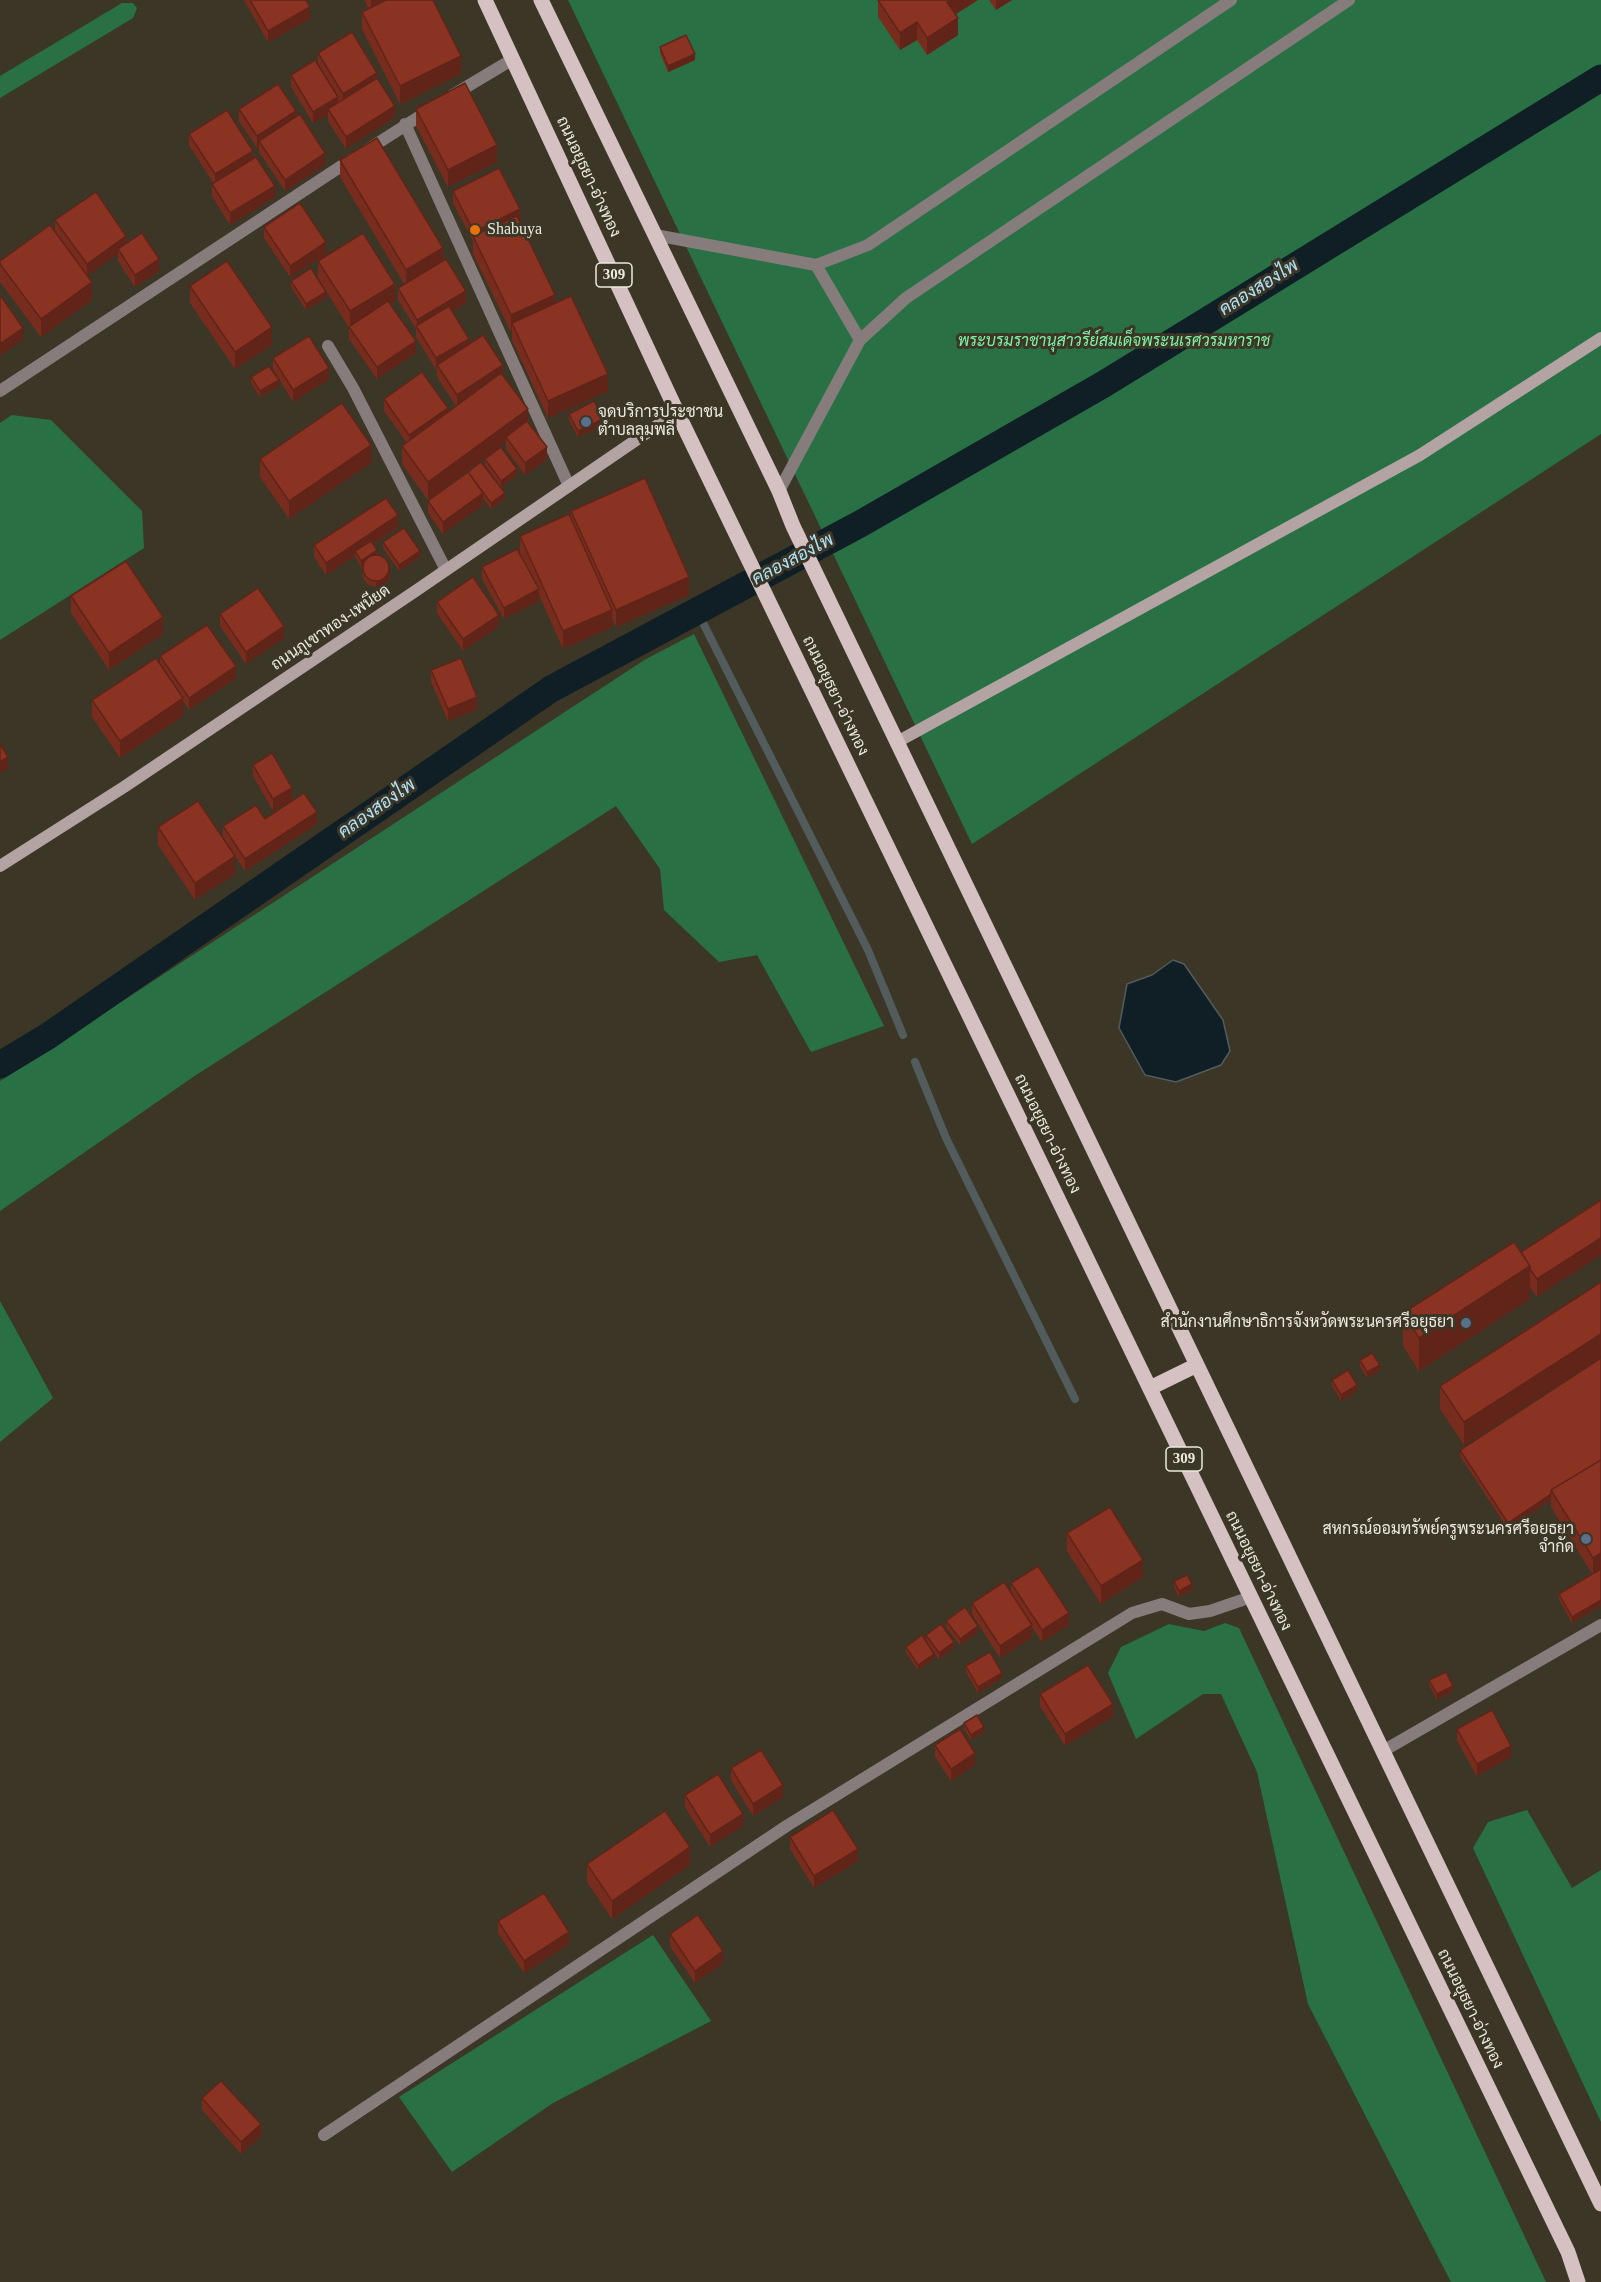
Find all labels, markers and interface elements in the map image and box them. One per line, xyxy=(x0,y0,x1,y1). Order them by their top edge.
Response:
street label: ถนนอยุธยา-อ่างทอง xyxy=(552,114,624,240)
place label: Shabuya xyxy=(487,220,542,240)
marker: Shabuya xyxy=(468,223,482,237)
water label: คลองสองไพ xyxy=(1215,255,1303,321)
road number: 309 xyxy=(596,263,632,287)
park label: พระบรมราชานุสาวรีย์สมเด็จพระนเรศวรมหาราช xyxy=(958,332,1270,352)
place label: จุดบริการประชาชน ตำบลลุมพลี xyxy=(598,403,723,441)
marker: จุดบริการประชาชน ตำบลลุมพลี xyxy=(579,415,593,429)
water label: คลองสองไพ xyxy=(749,530,837,590)
street label: ถนนภูเขาทอง-เพนียด xyxy=(268,581,394,675)
street label: ถนนอยุธยา-อ่างทอง xyxy=(798,633,872,759)
water label: คลองสองไพ xyxy=(334,775,420,843)
street label: ถนนอยุธยา-อ่างทอง xyxy=(1010,1071,1084,1197)
place label: สำนักงานศึกษาธิการจังหวัดพระนครศรีอยุธยา xyxy=(1161,1313,1454,1333)
marker: สำนักงานศึกษาธิการจังหวัดพระนครศรีอยุธยา xyxy=(1459,1316,1473,1330)
road number: 309 xyxy=(1166,1447,1202,1471)
street label: ถนนอยุธยา-อ่างทอง xyxy=(1221,1508,1295,1634)
place label: สหกรณ์ออมทรัพย์ครูพระนครศรีอยุธยา จำกัด xyxy=(1322,1520,1574,1558)
marker: สหกรณ์ออมทรัพย์ครูพระนครศรีอยุธยา จำกัด xyxy=(1579,1532,1593,1546)
street label: ถนนอยุธยา-อ่างทอง xyxy=(1433,1946,1507,2072)

